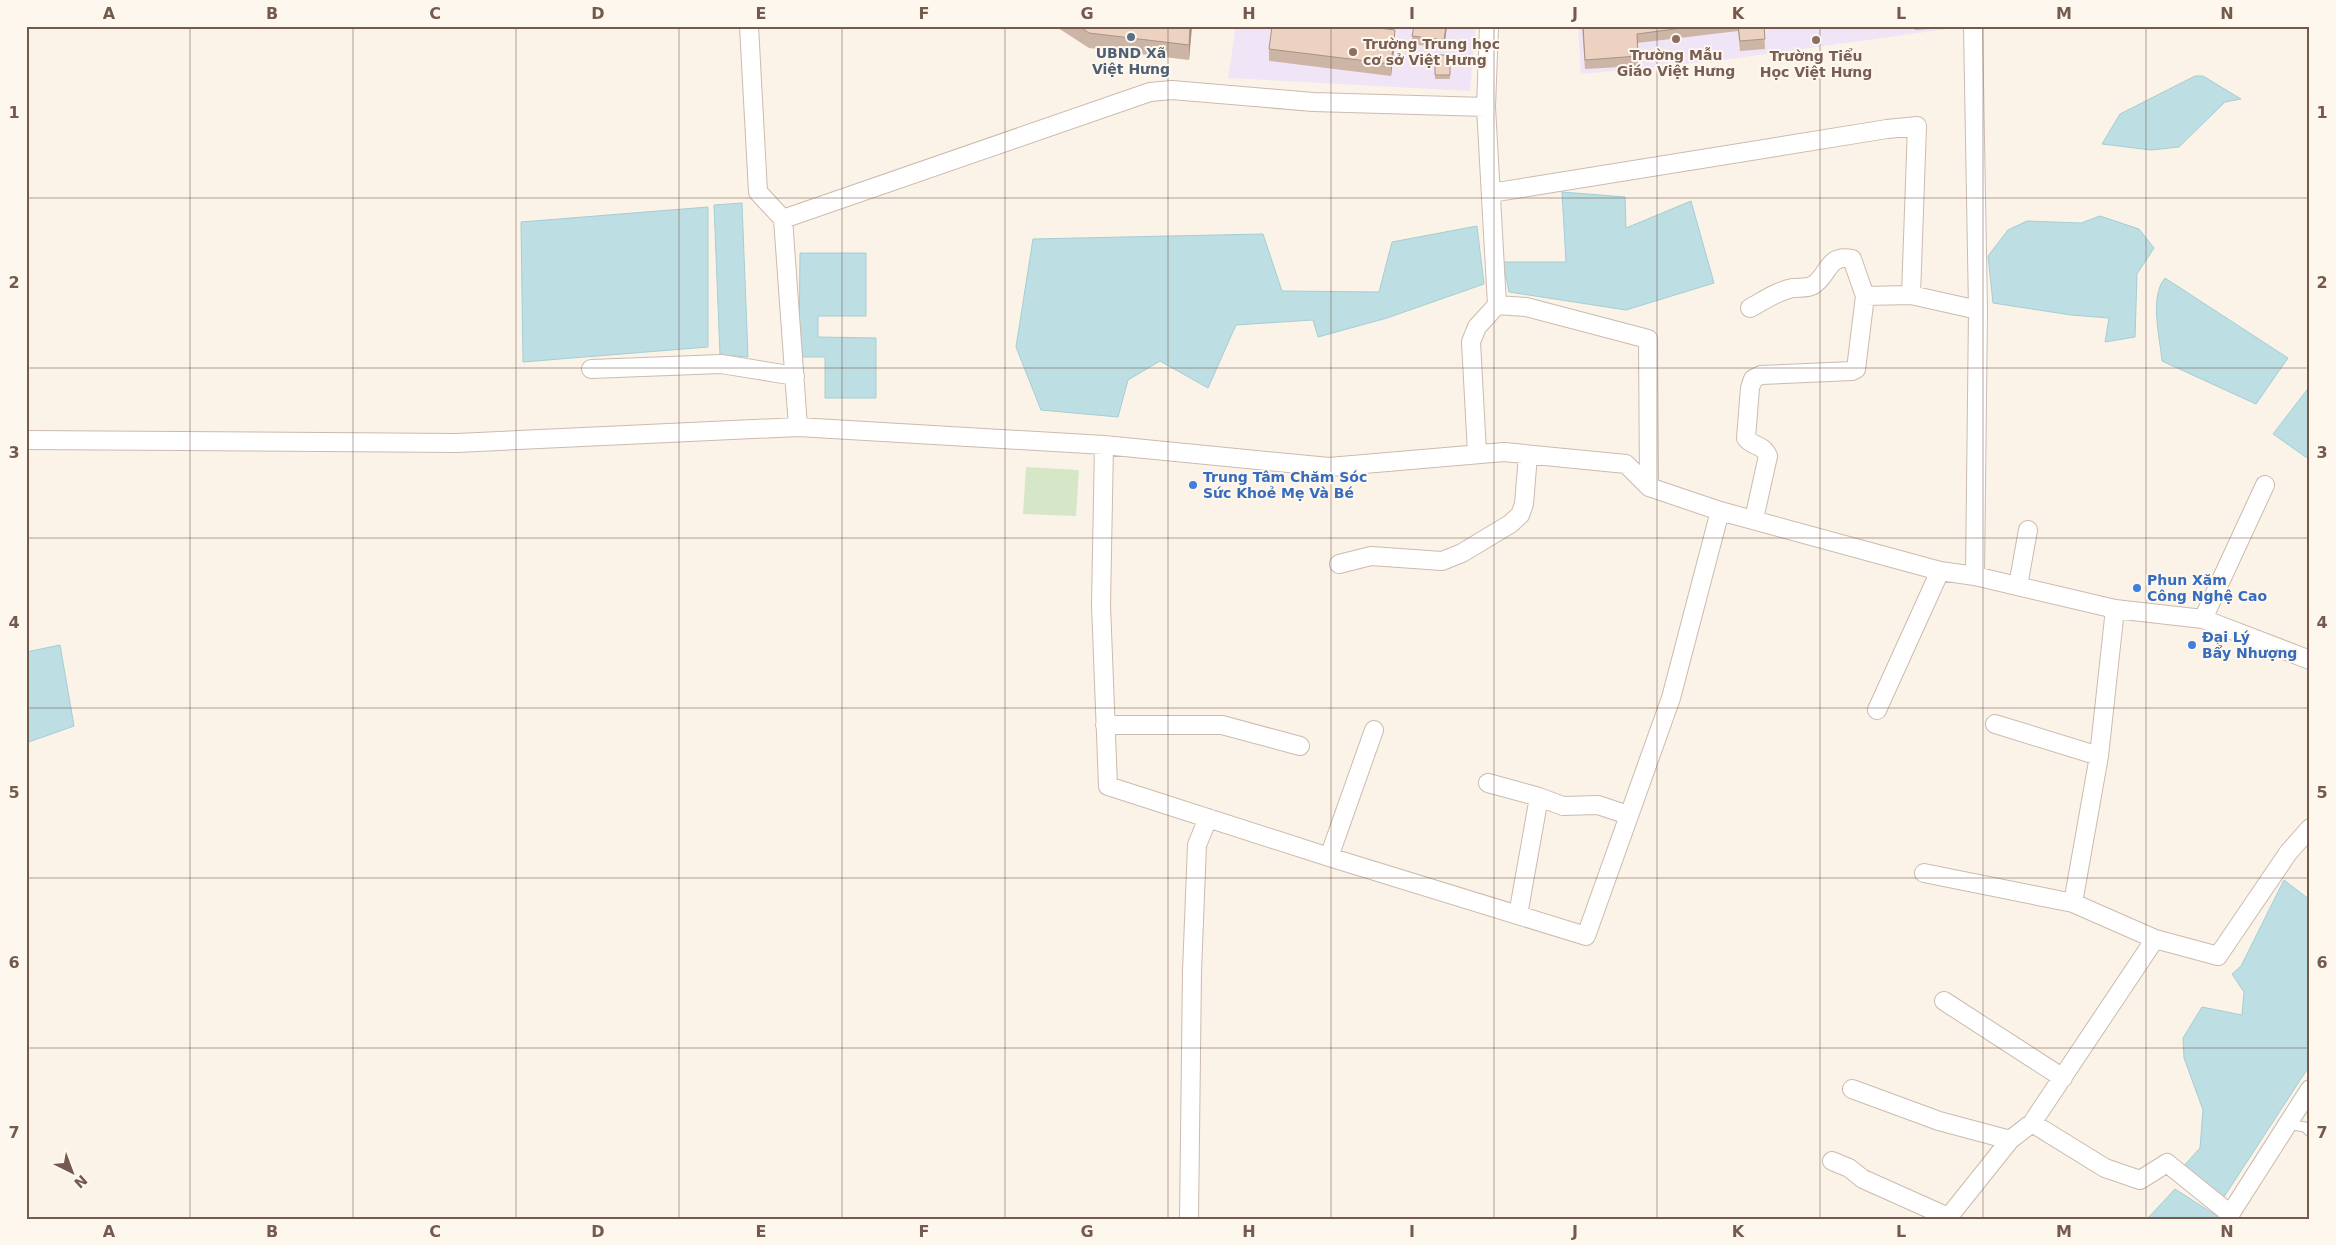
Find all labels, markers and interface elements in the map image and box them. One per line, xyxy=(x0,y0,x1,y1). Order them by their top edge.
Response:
text: A xyxy=(103,4,116,23)
text: B xyxy=(266,4,278,23)
text: C xyxy=(429,4,441,23)
text: D xyxy=(591,4,605,23)
text: E xyxy=(756,4,766,23)
text: F xyxy=(919,4,929,23)
text: G xyxy=(1080,4,1094,23)
text: H xyxy=(1242,4,1256,23)
text: I xyxy=(1409,4,1415,23)
text: J xyxy=(1571,4,1578,23)
text: K xyxy=(1732,4,1745,23)
text: L xyxy=(1896,4,1906,23)
text: M xyxy=(2056,4,2072,23)
text: N xyxy=(2220,4,2234,23)
marker: UBND Xã Việt Hưng xyxy=(1125,31,1137,43)
marker: Trường Mẫu Giáo Việt Hưng xyxy=(1670,33,1682,45)
marker: Trường Tiểu Học Việt Hưng xyxy=(1810,34,1822,46)
place label: Trường Trung học cơ sở Việt Hưng xyxy=(1363,36,1500,68)
place label: UBND Xã Việt Hưng xyxy=(1092,45,1170,77)
marker: Trường Trung học cơ sở Việt Hưng xyxy=(1347,46,1359,58)
place label: Trường Mẫu Giáo Việt Hưng xyxy=(1617,47,1735,79)
place label: Trường Tiểu Học Việt Hưng xyxy=(1760,48,1872,80)
text: 1 xyxy=(8,103,20,122)
text: 1 xyxy=(2316,103,2328,122)
text: 2 xyxy=(8,273,20,292)
text: 2 xyxy=(2316,273,2328,292)
text: 3 xyxy=(8,443,20,462)
text: 3 xyxy=(2316,443,2328,462)
place label: Trung Tâm Chăm Sóc Sức Khoẻ Mẹ Và Bé xyxy=(1203,469,1367,501)
marker: Trung Tâm Chăm Sóc Sức Khoẻ Mẹ Và Bé xyxy=(1187,479,1199,491)
place label: Phun Xăm Công Nghệ Cao xyxy=(2147,572,2268,604)
marker: Phun Xăm Công Nghệ Cao xyxy=(2131,582,2143,594)
text: 4 xyxy=(8,613,20,632)
text: 4 xyxy=(2316,613,2328,632)
place label: Đại Lý Bẩy Nhượng xyxy=(2202,629,2297,661)
marker: Đại Lý Bẩy Nhượng xyxy=(2186,639,2198,651)
text: 5 xyxy=(8,783,20,802)
text: 5 xyxy=(2316,783,2328,802)
text: 6 xyxy=(8,953,20,972)
text: 6 xyxy=(2316,953,2328,972)
text: 7 xyxy=(8,1123,20,1142)
text: 7 xyxy=(2316,1123,2328,1142)
north arrow xyxy=(48,1148,98,1198)
text: N xyxy=(71,1172,90,1192)
text: A xyxy=(103,1222,116,1241)
text: B xyxy=(266,1222,278,1241)
text: C xyxy=(429,1222,441,1241)
text: D xyxy=(591,1222,605,1241)
text: E xyxy=(756,1222,766,1241)
text: F xyxy=(919,1222,929,1241)
text: G xyxy=(1080,1222,1094,1241)
text: H xyxy=(1242,1222,1256,1241)
text: I xyxy=(1409,1222,1415,1241)
text: J xyxy=(1571,1222,1578,1241)
text: K xyxy=(1732,1222,1745,1241)
text: L xyxy=(1896,1222,1906,1241)
text: M xyxy=(2056,1222,2072,1241)
text: N xyxy=(2220,1222,2234,1241)

